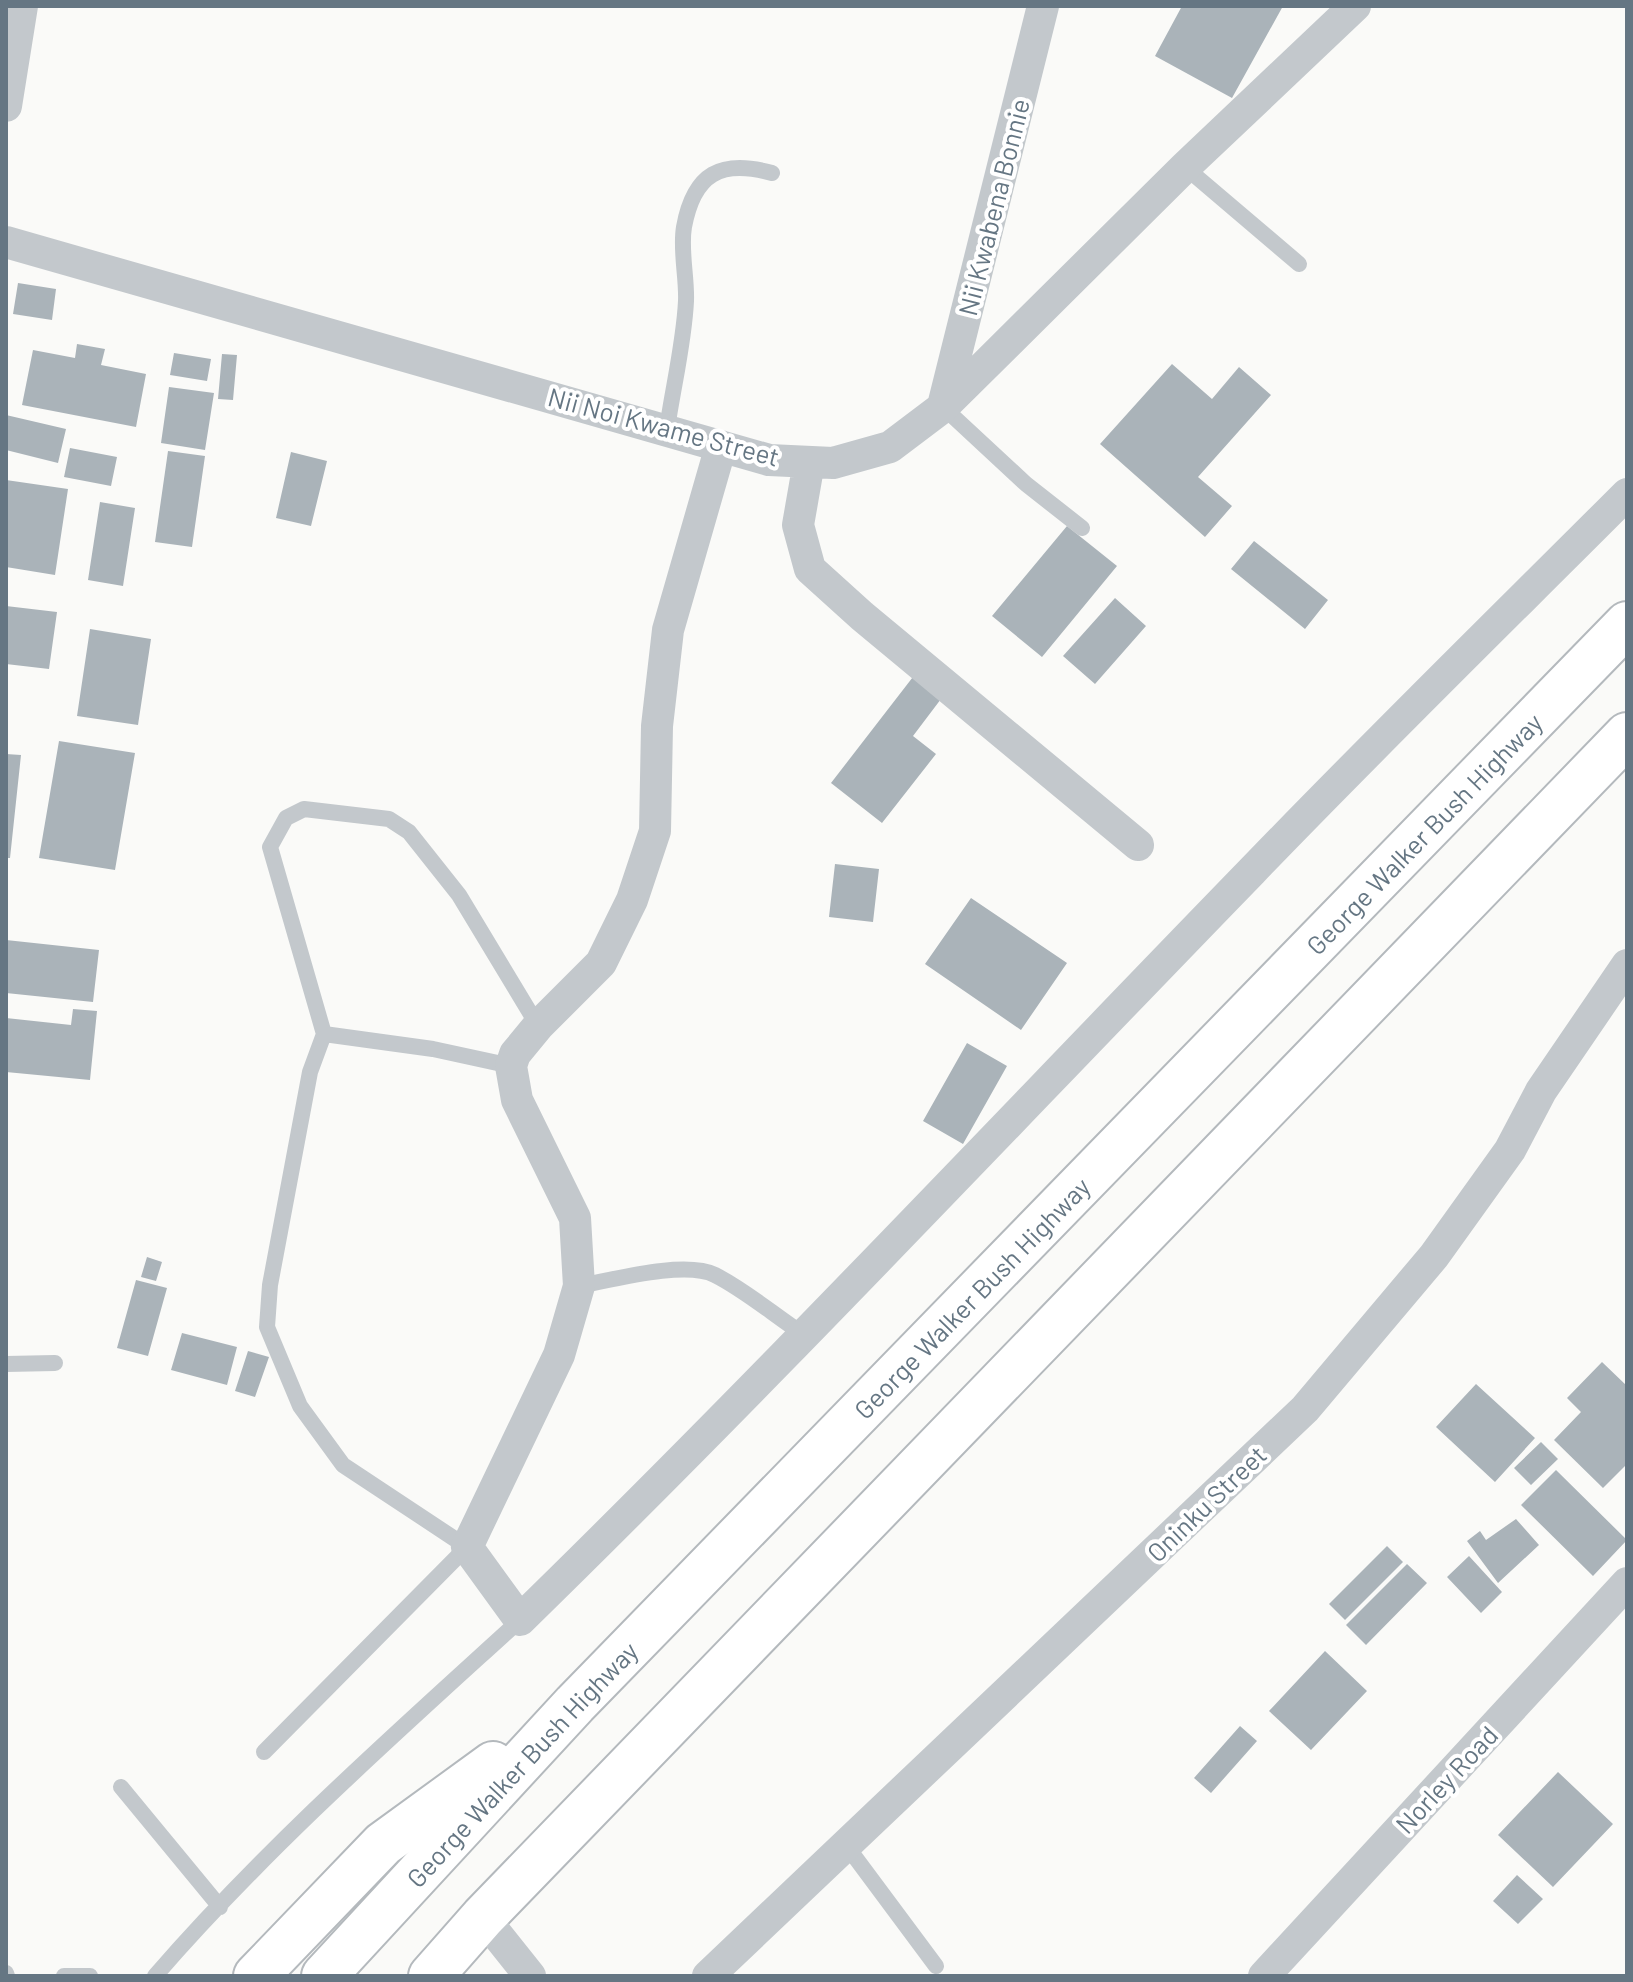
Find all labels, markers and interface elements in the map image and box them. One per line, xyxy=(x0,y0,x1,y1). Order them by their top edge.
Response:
street label: Nii Kwabena Bonnie xyxy=(951,95,1035,319)
street label: Nii Noi Kwame Street xyxy=(545,380,783,472)
street label: George Walker Bush Highway xyxy=(1299,706,1548,960)
street label: George Walker Bush Highway xyxy=(847,1170,1096,1424)
street label: Oninku Street xyxy=(1140,1438,1272,1568)
street label: George Walker Bush Highway xyxy=(399,1634,643,1893)
street label: Norley Road xyxy=(1388,1719,1504,1839)

